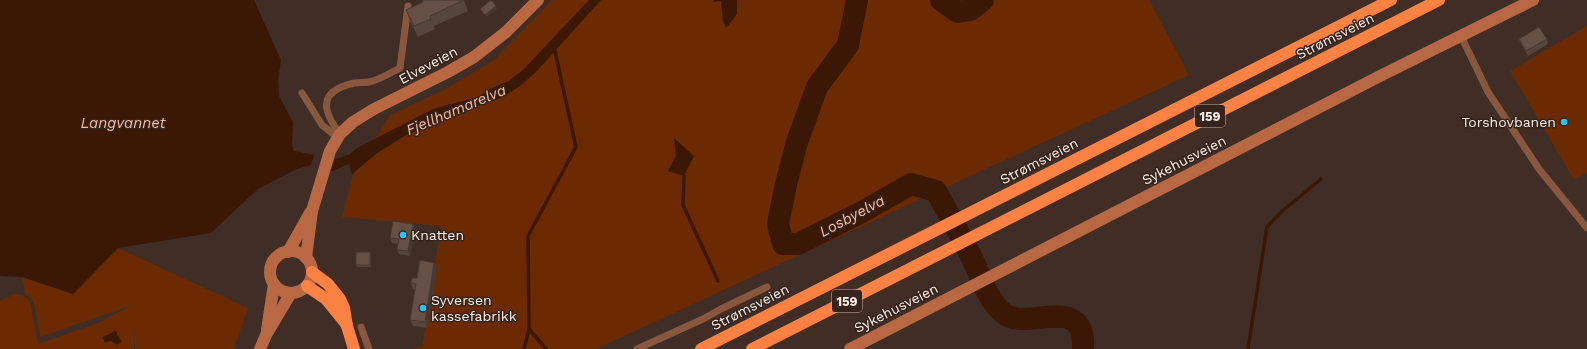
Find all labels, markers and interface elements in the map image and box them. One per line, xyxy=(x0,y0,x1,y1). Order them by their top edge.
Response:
street label: Strømsveien xyxy=(1293,10,1377,62)
street label: Elveveien xyxy=(396,43,460,87)
water label: Fjellhamarelva xyxy=(403,81,509,139)
road number: 159 xyxy=(1195,105,1225,127)
water label: Langvannet xyxy=(80,114,166,132)
place label: Torshovbanen xyxy=(1461,114,1556,130)
marker: Torshovbanen xyxy=(1559,117,1569,127)
street label: Sykehusveien xyxy=(1139,132,1229,188)
street label: Strømsveien xyxy=(997,135,1081,187)
water label: Losbyelva xyxy=(816,191,888,241)
place label: Knatten xyxy=(411,227,464,243)
marker: Knatten xyxy=(398,230,408,240)
street label: Sykehusveien xyxy=(851,280,941,336)
street label: Strømsveien xyxy=(708,281,792,333)
road number: 159 xyxy=(832,290,862,312)
place label: Syversen kassefabrikk xyxy=(431,292,517,324)
marker: Syversen kassefabrikk xyxy=(418,303,428,313)

